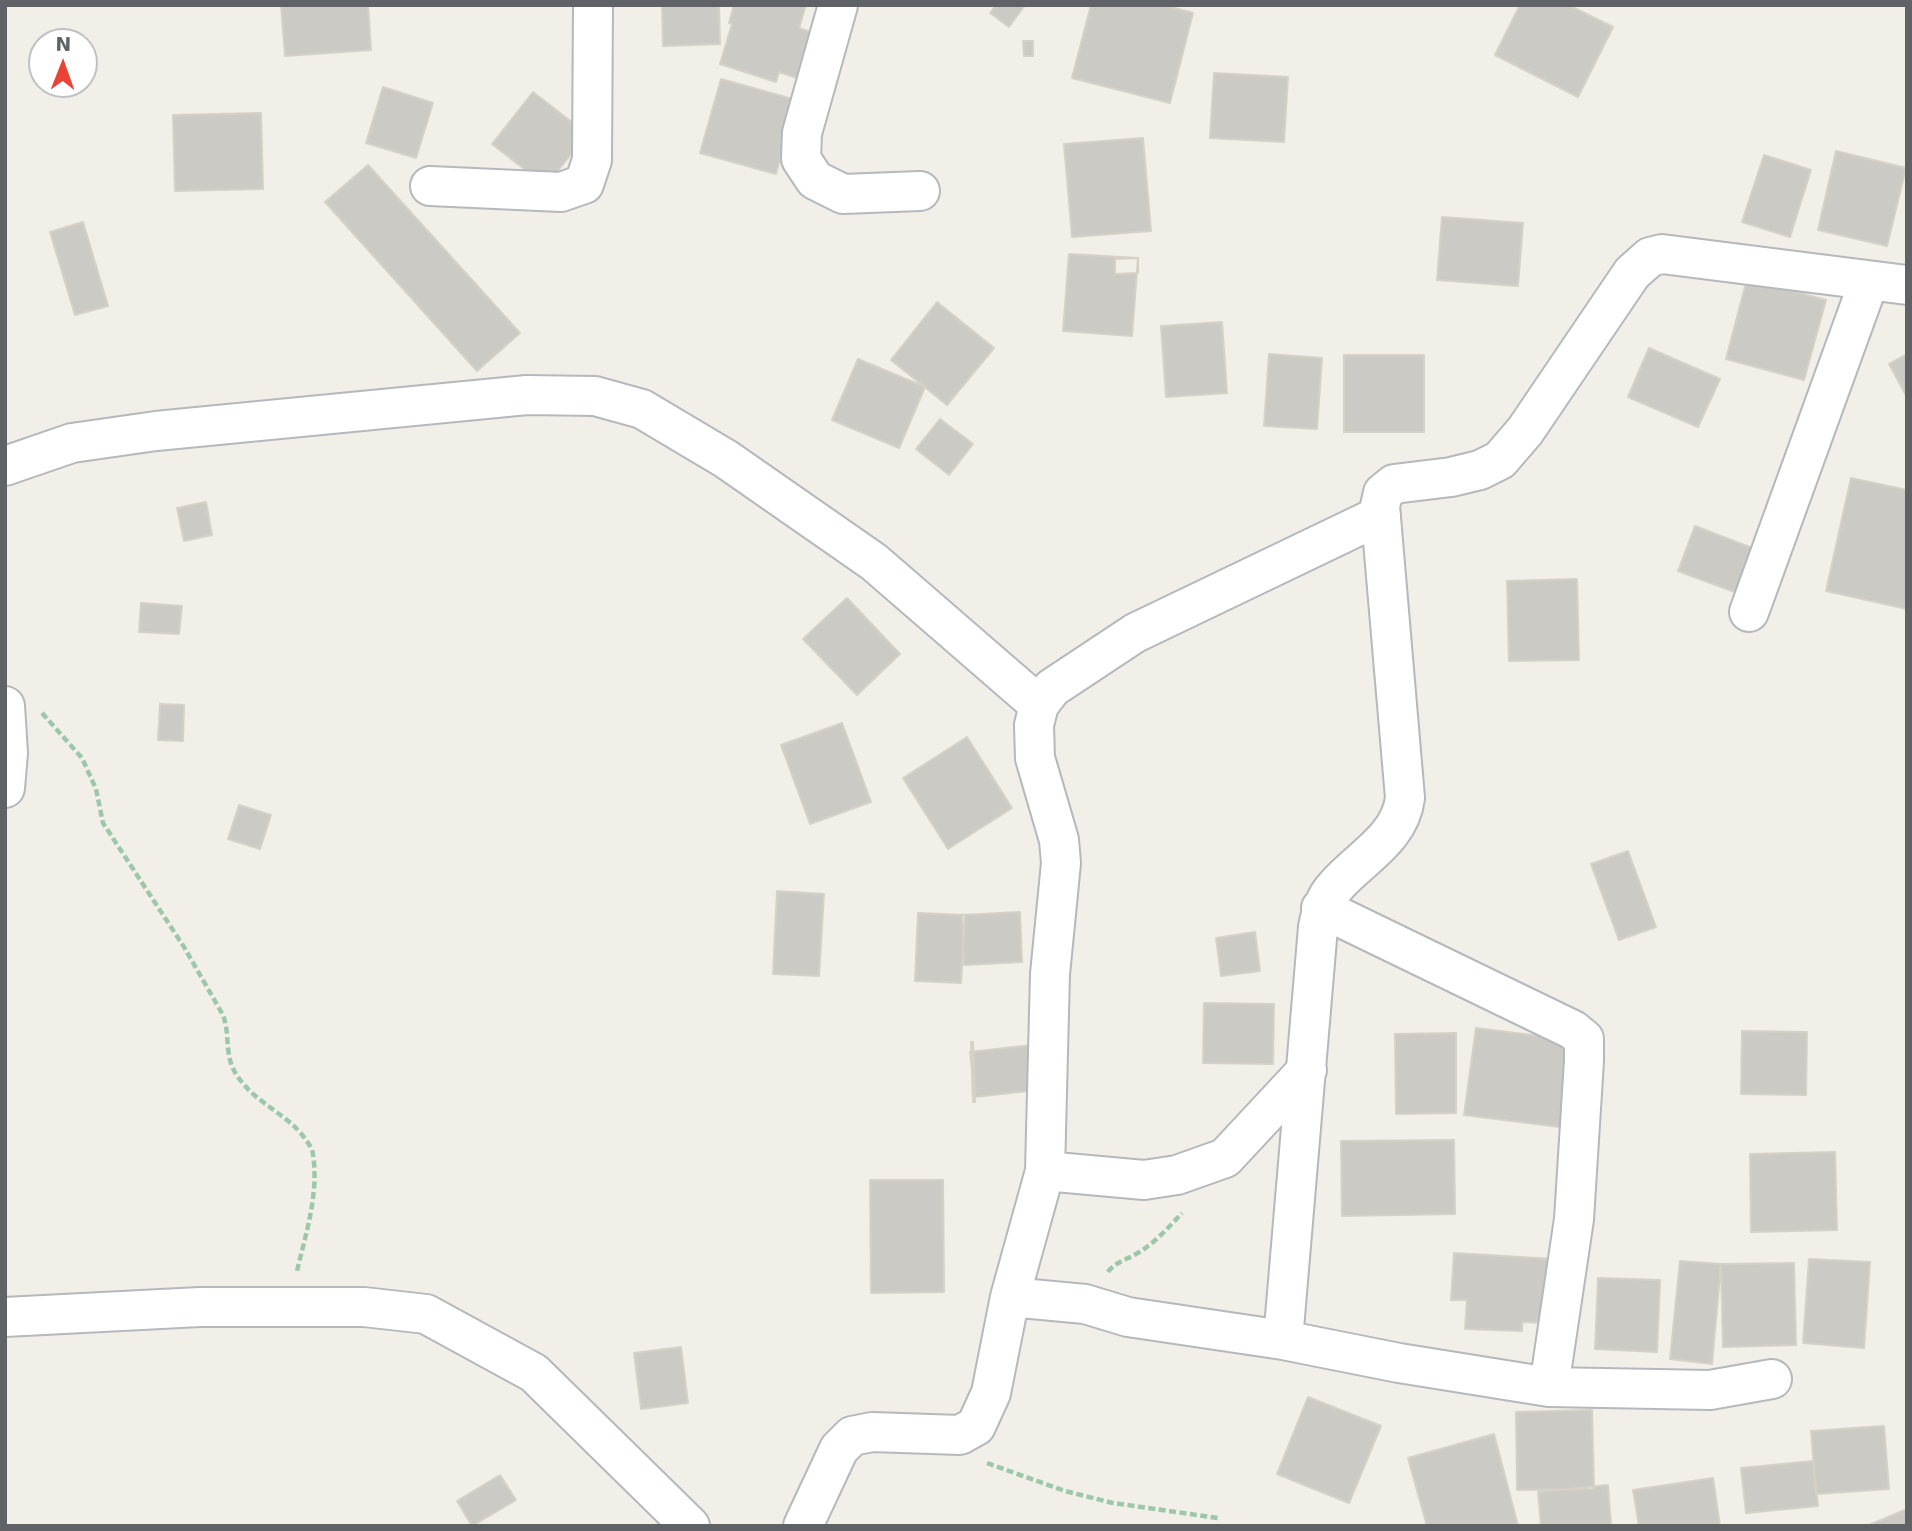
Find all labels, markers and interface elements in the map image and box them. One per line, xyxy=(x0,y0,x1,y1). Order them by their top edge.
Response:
north arrow xyxy=(28,28,98,98)
text: N xyxy=(55,33,71,55)

